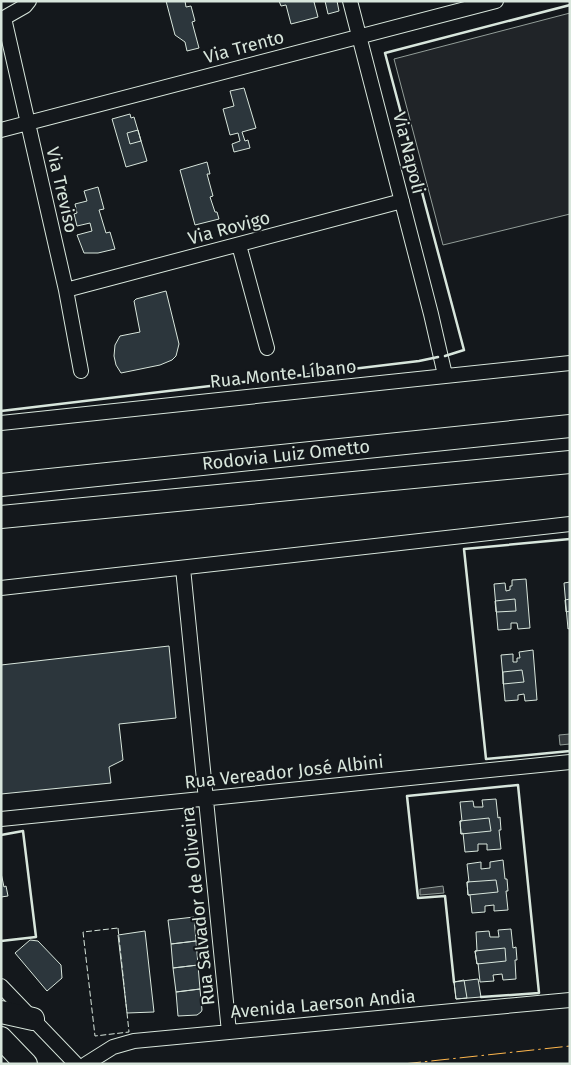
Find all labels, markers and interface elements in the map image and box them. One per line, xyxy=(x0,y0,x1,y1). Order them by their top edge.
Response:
street label: Via Trento xyxy=(202,26,286,68)
street label: Via Napoli xyxy=(388,110,430,196)
street label: Via Treviso xyxy=(41,145,83,235)
street label: Via Rovigo xyxy=(185,206,273,250)
street label: Rua Monte Líbano xyxy=(209,355,357,393)
street label: Rodovia Luiz Ometto xyxy=(201,435,371,475)
street label: Rua Vereador José Albini xyxy=(183,751,385,793)
street label: Rua Salvador de Oliveira xyxy=(177,806,219,1006)
street label: Avenida Laerson Andia xyxy=(230,985,416,1023)

